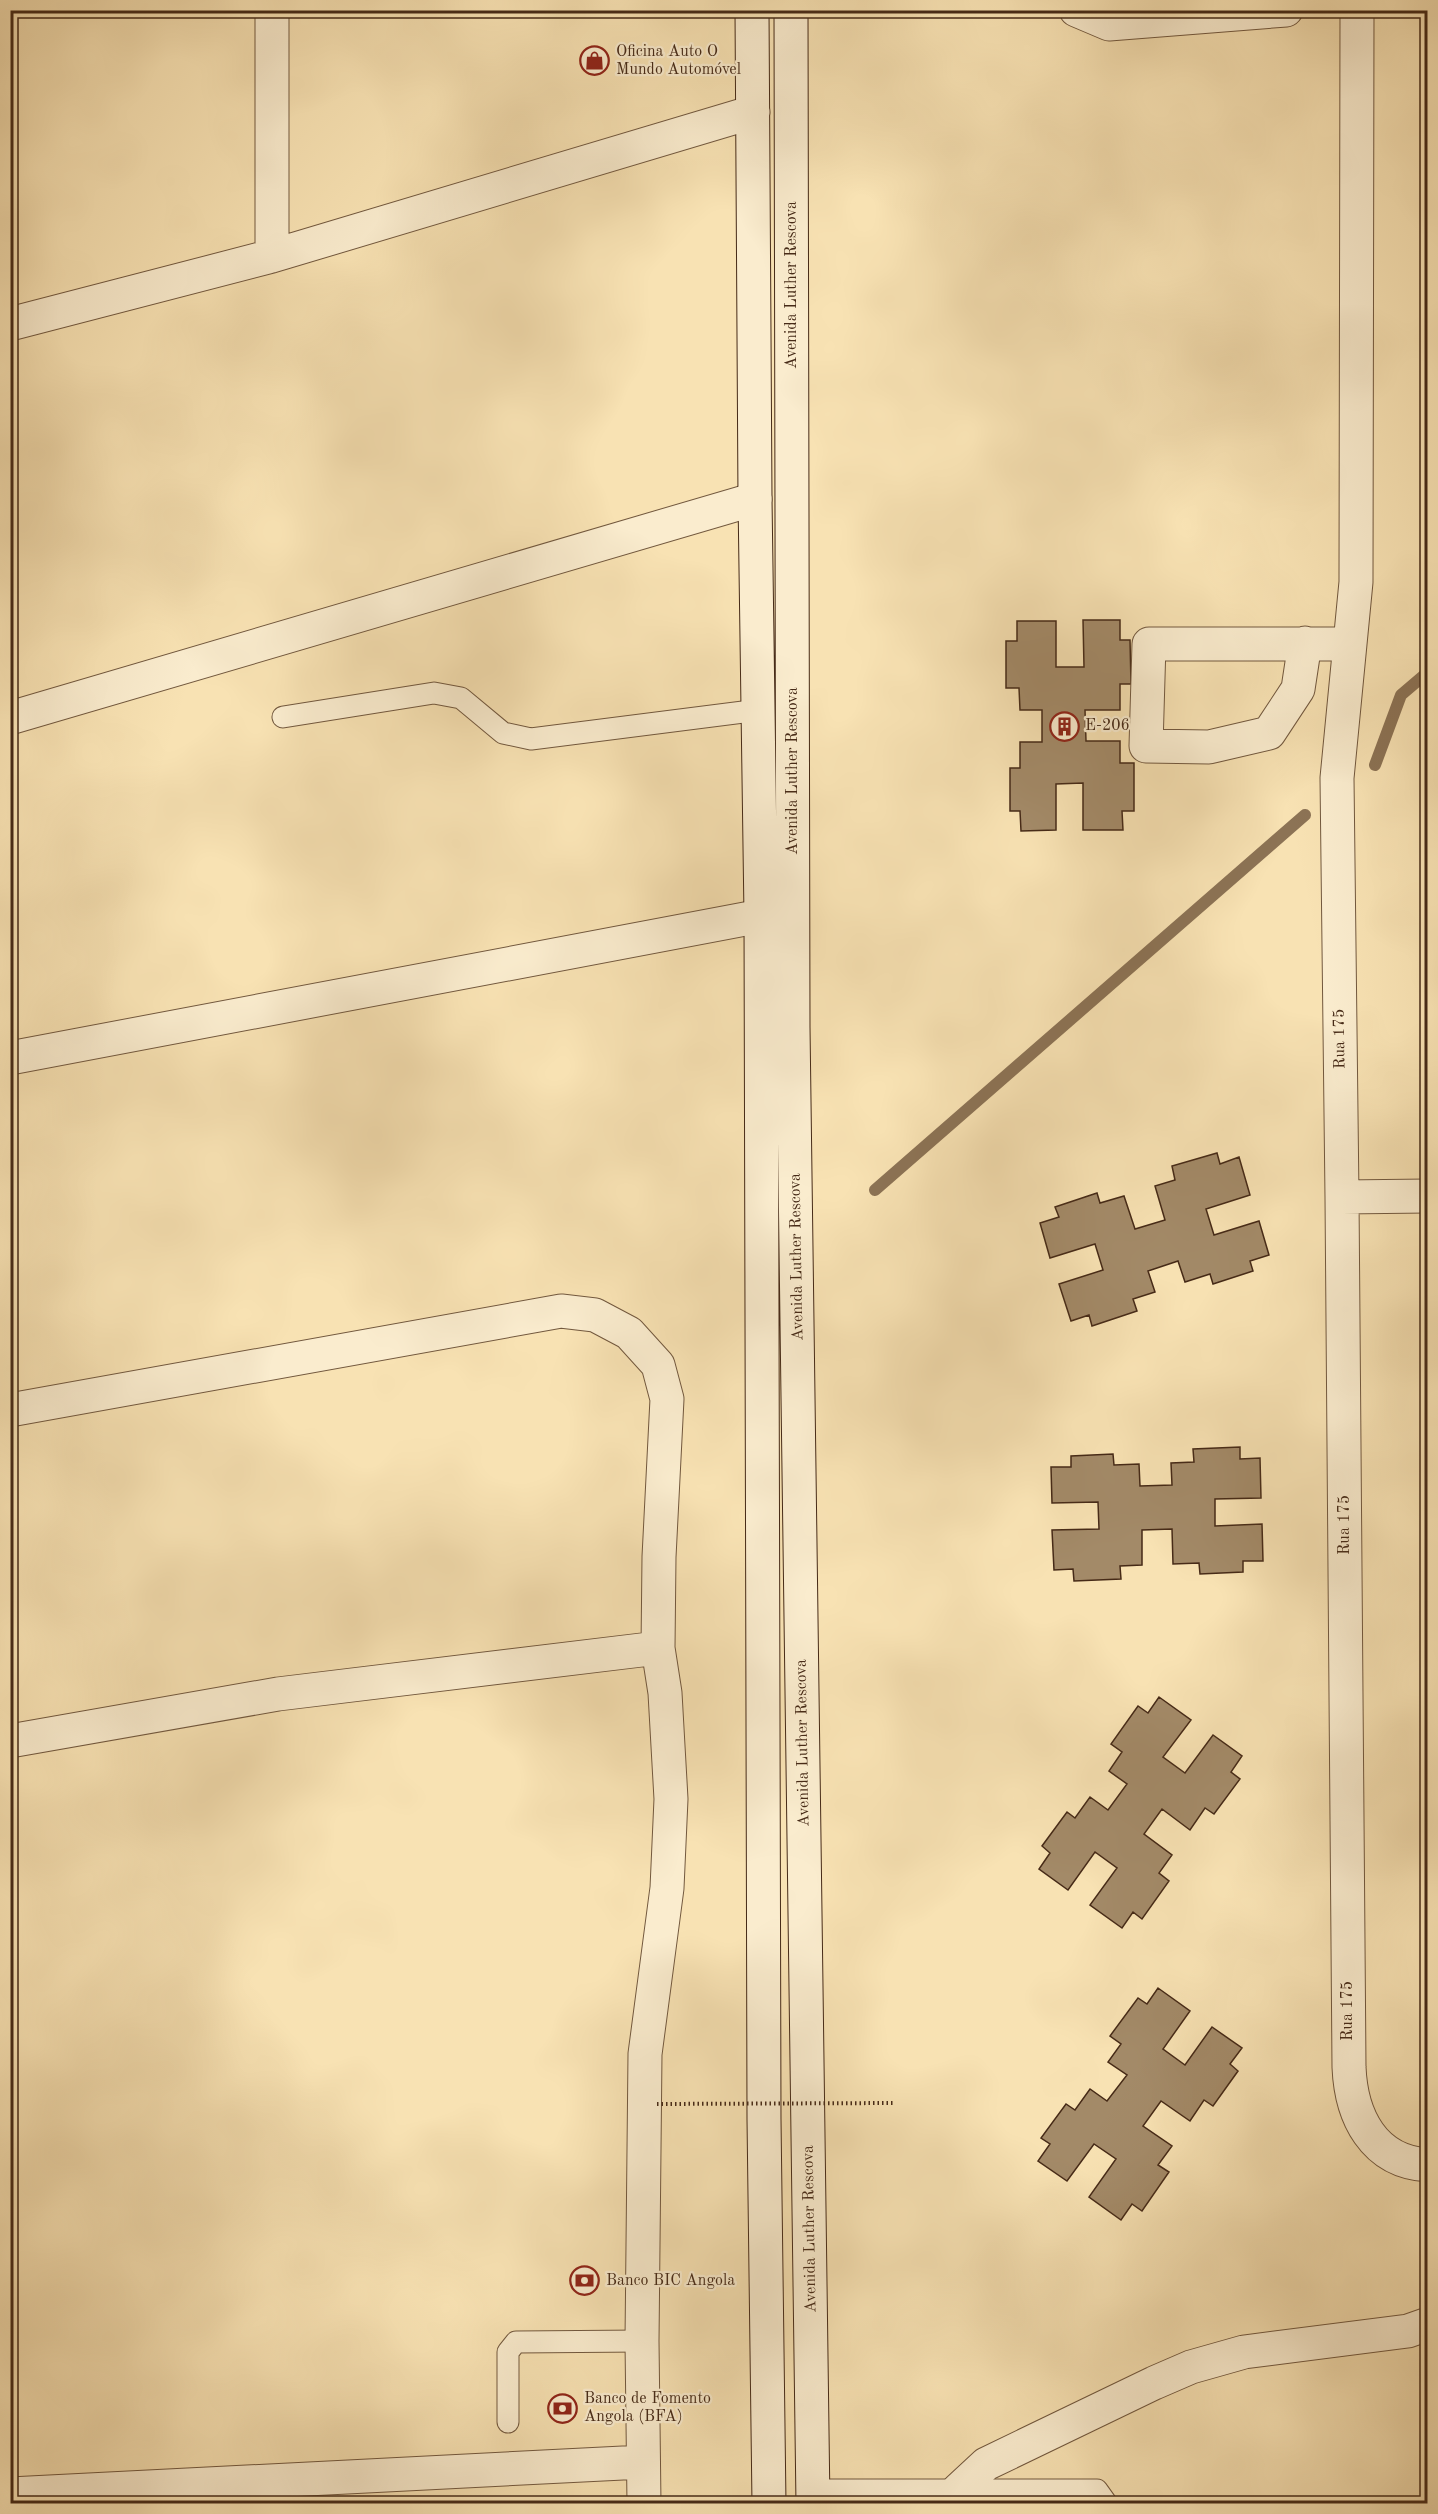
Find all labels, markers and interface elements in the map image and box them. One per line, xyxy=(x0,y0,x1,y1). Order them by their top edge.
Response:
place label: Oficina Auto O Mundo Automóvel xyxy=(616,44,741,78)
shop icon: Oficina Auto O Mundo Automóvel xyxy=(579,45,611,77)
street label: Avenida Luther Rescova xyxy=(784,201,800,369)
street label: Avenida Luther Rescova xyxy=(785,687,801,855)
building icon: E-206 xyxy=(1048,710,1080,742)
place label: E-206 xyxy=(1085,718,1130,734)
street label: Rua 175 xyxy=(1331,1009,1349,1069)
street label: Avenida Luther Rescova xyxy=(788,1173,806,1341)
street label: Rua 175 xyxy=(1337,1495,1353,1555)
street label: Avenida Luther Rescova xyxy=(794,1659,812,1827)
street label: Rua 175 xyxy=(1340,1981,1356,2041)
street label: Avenida Luther Rescova xyxy=(801,2145,819,2313)
bank icon: Banco BIC Angola xyxy=(569,2265,601,2297)
place label: Banco BIC Angola xyxy=(606,2273,735,2289)
place label: Banco de Fomento Angola (BFA) xyxy=(584,2391,711,2425)
bank icon: Banco de Fomento Angola (BFA) xyxy=(547,2392,579,2424)

